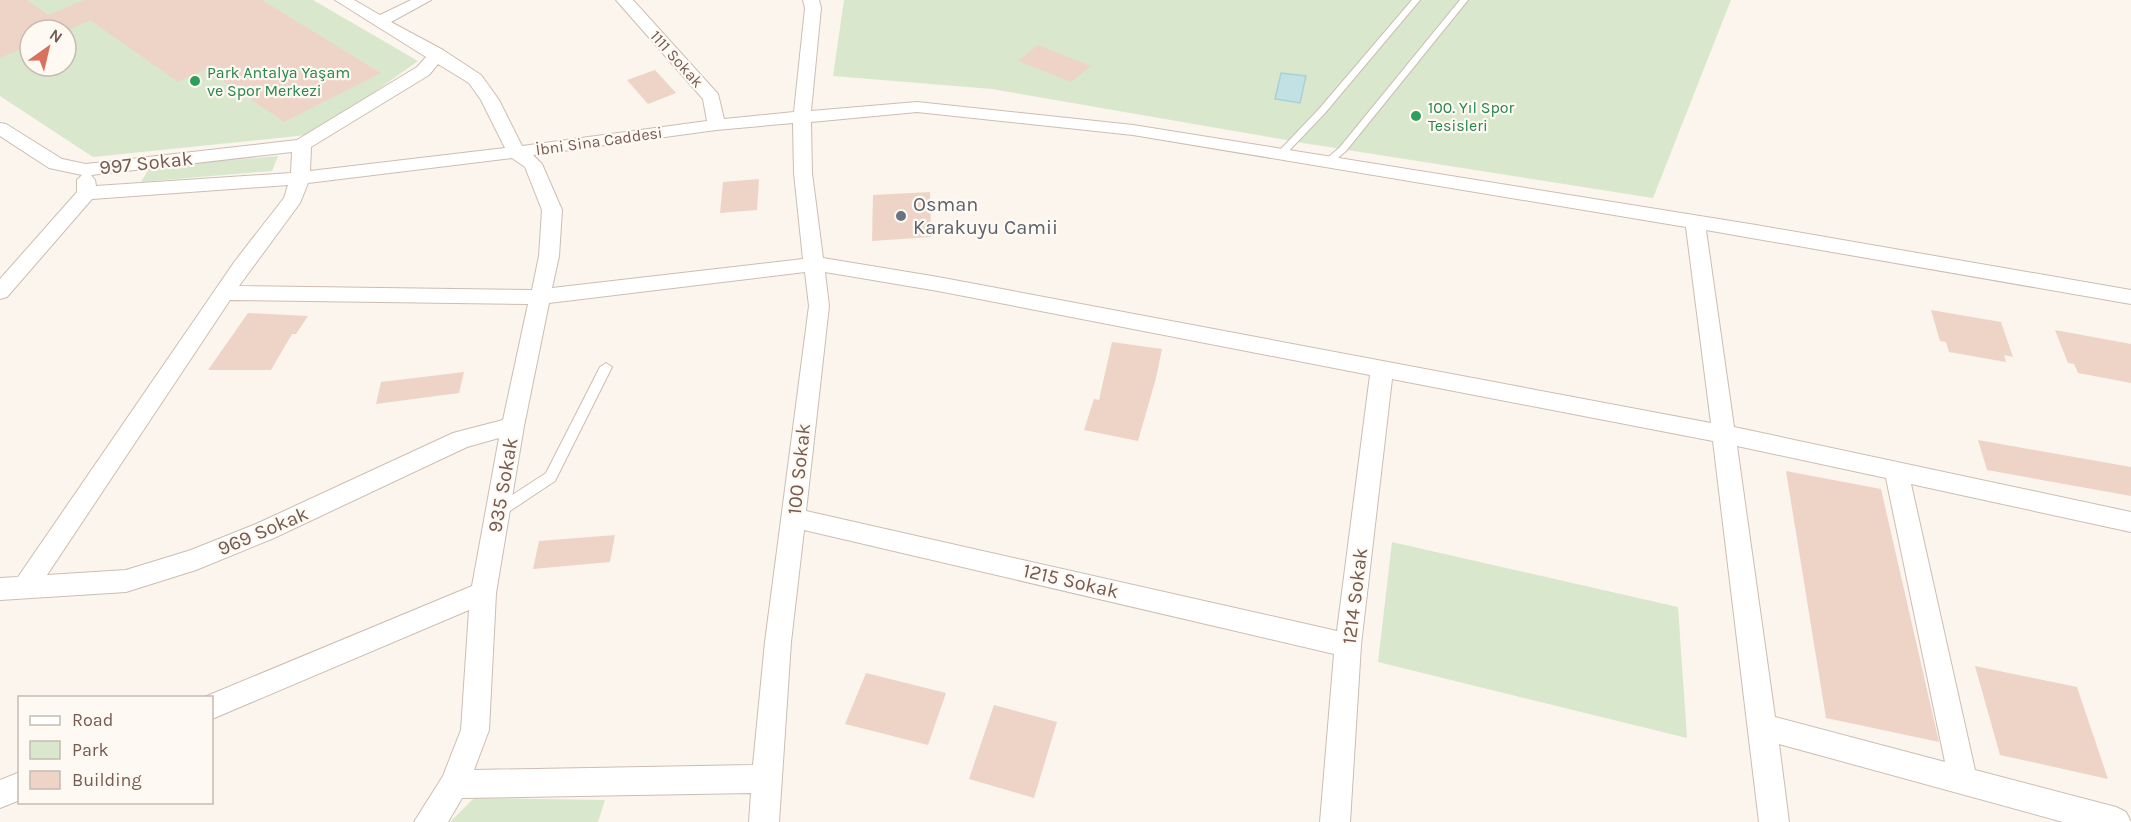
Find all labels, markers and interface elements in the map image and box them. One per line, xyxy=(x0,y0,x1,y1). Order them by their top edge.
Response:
north arrow xyxy=(18,18,78,78)
text: N xyxy=(46,25,66,47)
street label: 1111 Sokak xyxy=(646,27,708,91)
place label: Park Antalya Yaşam ve Spor Merkezi xyxy=(207,63,350,100)
marker: Park Antalya Yaşam ve Spor Merkezi xyxy=(188,74,202,88)
place label: 100. Yıl Spor Tesisleri xyxy=(1428,98,1515,135)
marker: 100. Yıl Spor Tesisleri xyxy=(1409,109,1423,123)
street label: İbni Sina Caddesi xyxy=(534,123,664,159)
street label: 997 Sokak xyxy=(98,147,194,179)
place label: Osman Karakuyu Camii xyxy=(913,193,1058,239)
marker: Osman Karakuyu Camii xyxy=(894,209,908,223)
street label: 100 Sokak xyxy=(783,422,815,516)
street label: 935 Sokak xyxy=(483,436,523,534)
street label: 969 Sokak xyxy=(214,502,312,560)
street label: 1214 Sokak xyxy=(1338,546,1372,646)
street label: 1215 Sokak xyxy=(1021,559,1121,603)
legend xyxy=(18,696,213,804)
text: Road xyxy=(72,709,113,731)
text: Park xyxy=(72,739,109,761)
text: Building xyxy=(72,769,142,791)

